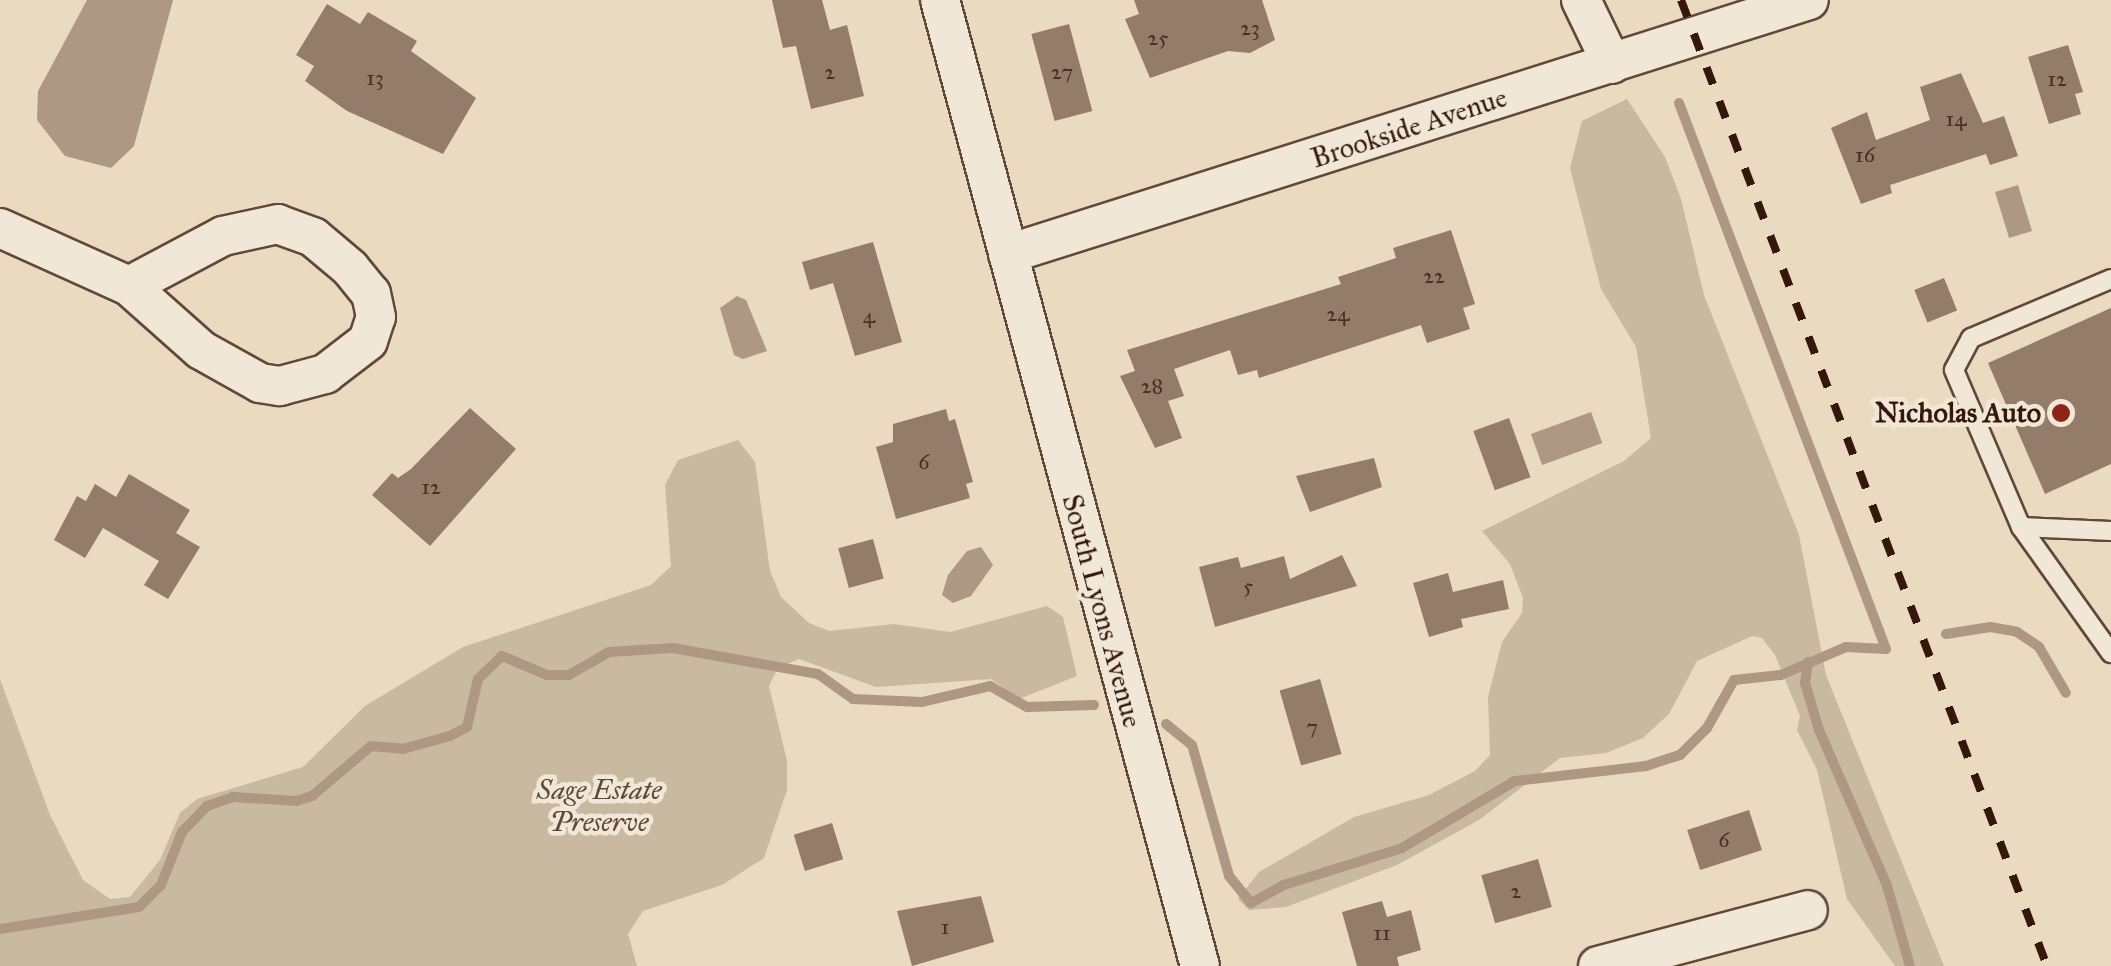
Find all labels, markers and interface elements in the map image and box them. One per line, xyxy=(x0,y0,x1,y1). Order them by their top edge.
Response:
house number: 23 xyxy=(1240,15,1260,41)
house number: 25 xyxy=(1148,25,1168,51)
house number: 2 xyxy=(825,59,835,85)
house number: 27 xyxy=(1051,59,1073,85)
house number: 13 xyxy=(366,65,384,91)
house number: 12 xyxy=(2047,66,2067,92)
street label: Brookside Avenue xyxy=(1307,81,1511,175)
house number: 14 xyxy=(1946,106,1966,132)
house number: 16 xyxy=(1855,142,1875,168)
house number: 22 xyxy=(1423,263,1445,289)
house number: 24 xyxy=(1326,301,1350,327)
house number: 4 xyxy=(863,303,875,329)
house number: 28 xyxy=(1141,373,1163,399)
place label: Nicholas Auto xyxy=(1875,396,2041,430)
marker: Nicholas Auto xyxy=(2050,402,2072,424)
house number: 6 xyxy=(918,449,930,475)
house number: 12 xyxy=(421,474,441,500)
street label: South Lyons Avenue xyxy=(1055,491,1149,731)
house number: 5 xyxy=(1243,573,1253,599)
house number: 7 xyxy=(1306,714,1318,740)
park label: Sage Estate Preserve xyxy=(536,773,662,839)
house number: 6 xyxy=(1718,827,1730,853)
house number: 2 xyxy=(1511,878,1521,904)
house number: 1 xyxy=(941,914,949,940)
house number: 11 xyxy=(1373,920,1391,946)

